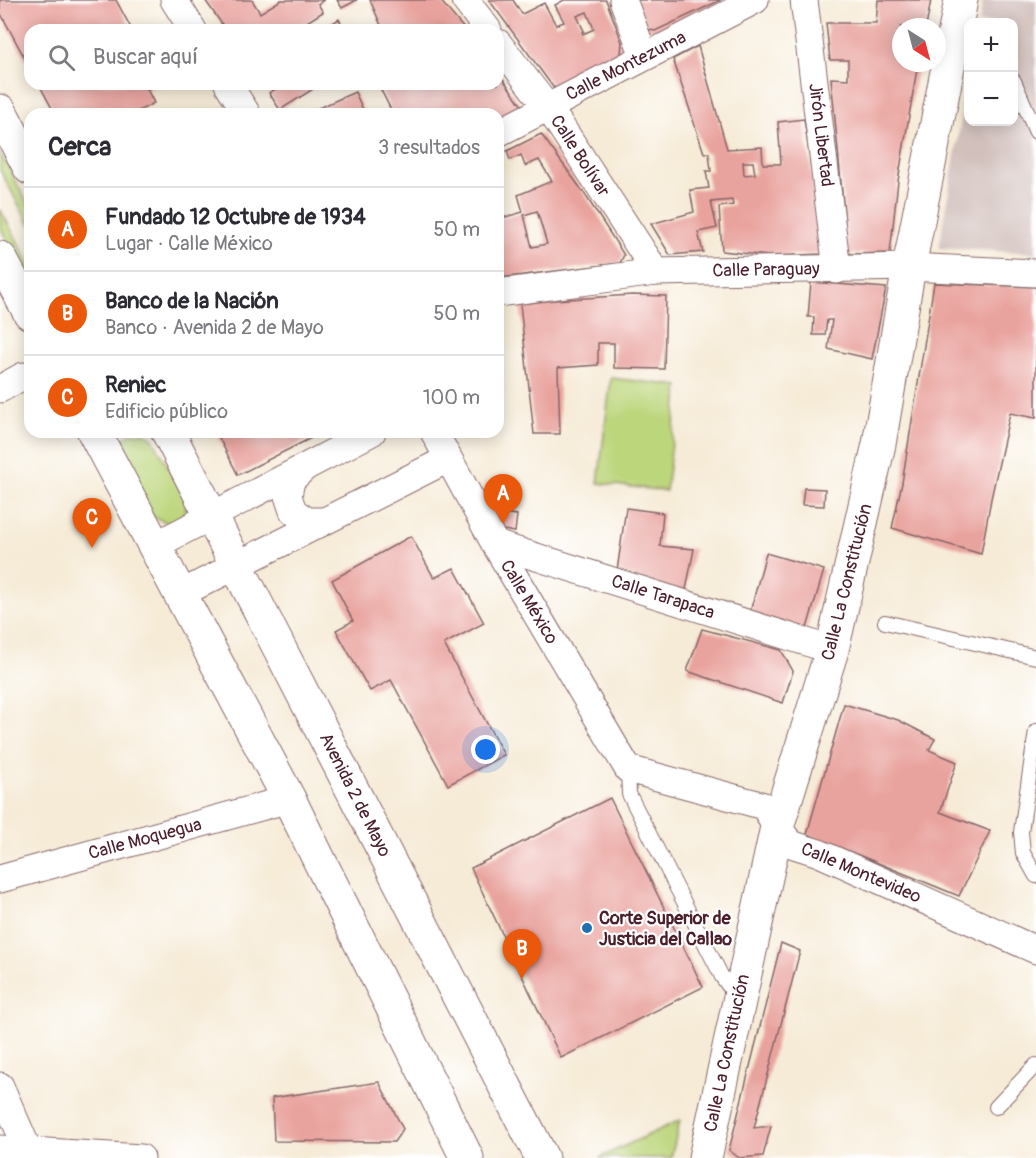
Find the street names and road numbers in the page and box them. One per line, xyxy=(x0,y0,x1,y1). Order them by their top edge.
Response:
street label: Calle Montezuma xyxy=(562,26,690,106)
street label: Jirón Libertad xyxy=(803,82,839,188)
street label: Calle Bolívar xyxy=(545,111,615,202)
street label: Calle Paraguay xyxy=(712,258,820,282)
street label: Calle La Constitución xyxy=(816,501,878,663)
street label: Calle México xyxy=(495,556,563,649)
street label: Calle Tarapaca xyxy=(608,569,718,625)
street label: Avenida 2 de Mayo xyxy=(314,729,396,861)
street label: Calle Moquegua xyxy=(86,813,204,865)
street label: Calle Montevideo xyxy=(797,837,925,909)
street label: Calle La Constitución xyxy=(699,972,755,1134)

